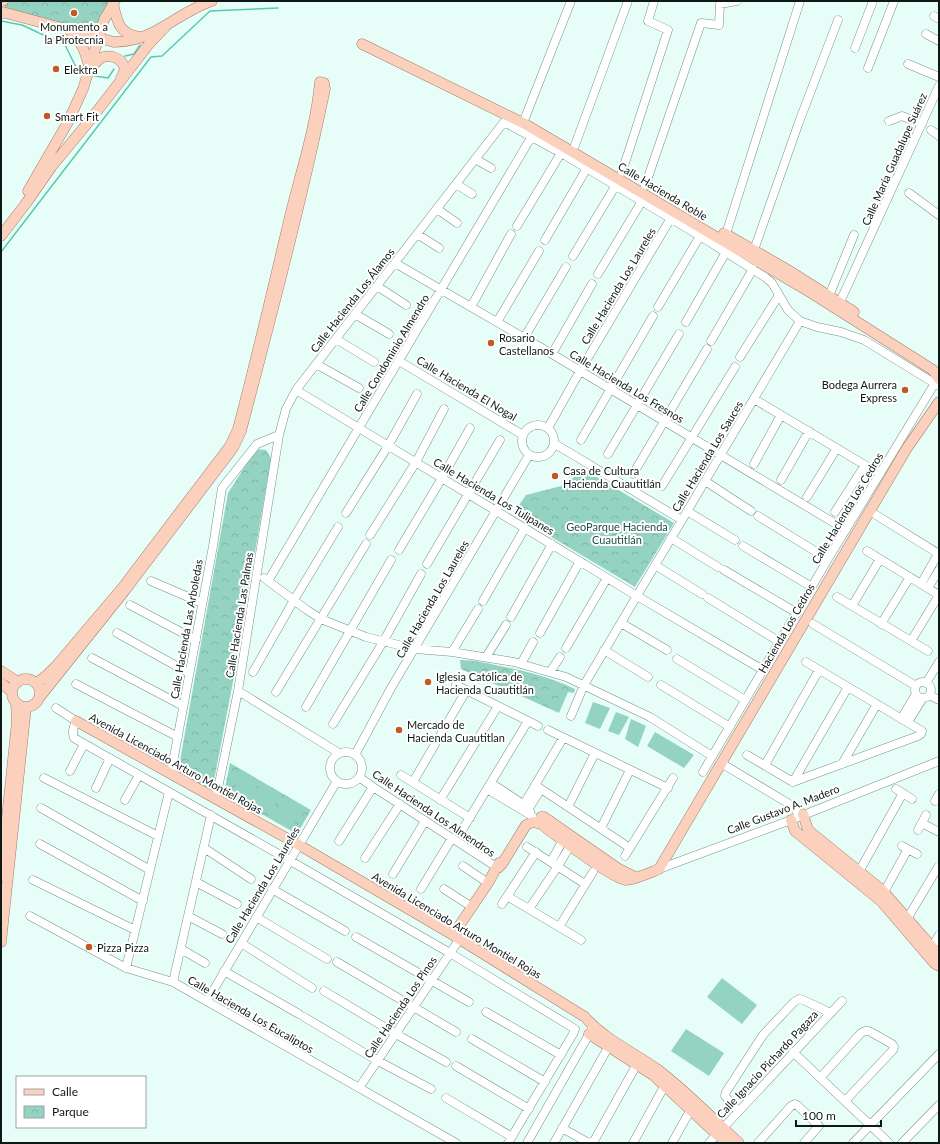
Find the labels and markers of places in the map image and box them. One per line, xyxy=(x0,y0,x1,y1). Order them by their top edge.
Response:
marker: Monumento a la Pirotecnia xyxy=(69,8,79,18)
place label: Monumento a la Pirotecnia xyxy=(40,20,108,46)
place label: Elektra xyxy=(64,63,98,76)
marker: Elektra xyxy=(51,64,61,74)
place label: Smart Fit xyxy=(55,110,99,123)
marker: Smart Fit xyxy=(42,111,52,121)
place label: Rosario Castellanos xyxy=(499,331,554,357)
marker: Rosario Castellanos xyxy=(486,338,496,348)
place label: Bodega Aurrera Express xyxy=(822,378,897,404)
marker: Bodega Aurrera Express xyxy=(900,385,910,395)
place label: Casa de Cultura Hacienda Cuautitlán xyxy=(563,464,661,490)
marker: Casa de Cultura Hacienda Cuautitlán xyxy=(550,471,560,481)
place label: Iglesia Católica de Hacienda Cuautitlán xyxy=(436,670,534,696)
marker: Iglesia Católica de Hacienda Cuautitlán xyxy=(423,677,433,687)
place label: Mercado de Hacienda Cuautitlan xyxy=(407,718,505,744)
marker: Mercado de Hacienda Cuautitlan xyxy=(394,725,404,735)
place label: Pizza Pizza xyxy=(97,941,149,954)
marker: Pizza Pizza xyxy=(84,942,94,952)

